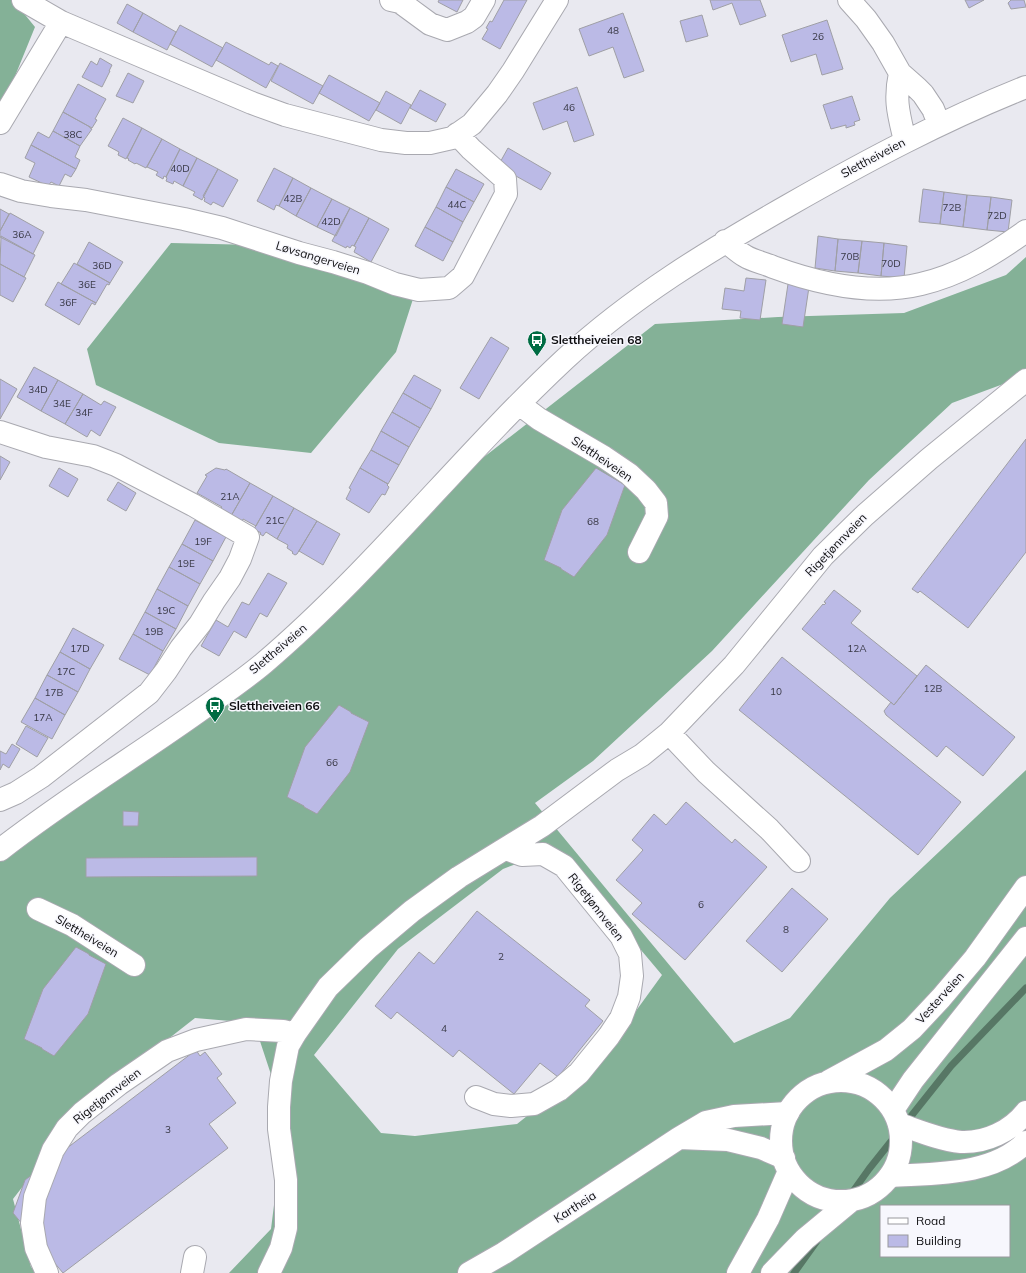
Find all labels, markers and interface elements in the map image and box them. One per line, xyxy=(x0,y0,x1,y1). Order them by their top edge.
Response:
house number: 48 xyxy=(607,24,619,37)
house number: 26 xyxy=(812,30,824,43)
house number: 46 xyxy=(563,101,575,114)
house number: 38C xyxy=(64,128,83,141)
street label: Slettheiveien xyxy=(838,134,908,181)
house number: 40D xyxy=(170,162,190,175)
house number: 42B xyxy=(284,192,303,205)
house number: 44C xyxy=(448,198,467,211)
house number: 72B xyxy=(943,201,962,214)
house number: 72D xyxy=(987,209,1007,222)
house number: 42D xyxy=(321,215,341,228)
house number: 36A xyxy=(12,228,32,241)
street label: Løvsangerveien xyxy=(274,238,362,277)
house number: 70B xyxy=(841,250,860,263)
house number: 70D xyxy=(881,257,901,270)
house number: 36D xyxy=(92,259,112,272)
house number: 36E xyxy=(78,278,96,291)
house number: 36F xyxy=(59,296,77,309)
bus stop icon: Slettheiveien 68 xyxy=(526,329,548,357)
place label: Slettheiveien 68 xyxy=(551,332,642,347)
house number: 34D xyxy=(28,383,48,396)
house number: 34E xyxy=(53,397,71,410)
house number: 34F xyxy=(75,406,93,419)
street label: Slettheiveien xyxy=(569,433,636,485)
house number: 21A xyxy=(220,490,240,503)
street label: Rigetjønnveien xyxy=(802,510,870,579)
house number: 21C xyxy=(266,514,285,527)
house number: 68 xyxy=(587,515,599,528)
house number: 19F xyxy=(194,535,212,548)
house number: 19E xyxy=(177,557,195,570)
house number: 19C xyxy=(157,604,176,617)
street label: Slettheiveien xyxy=(246,620,310,677)
house number: 19B xyxy=(145,625,164,638)
house number: 17D xyxy=(70,642,90,655)
house number: 12A xyxy=(847,642,867,655)
house number: 17C xyxy=(57,665,76,678)
house number: 12B xyxy=(924,682,943,695)
house number: 10 xyxy=(770,685,782,698)
house number: 17B xyxy=(45,686,64,699)
bus stop icon: Slettheiveien 66 xyxy=(204,695,226,723)
place label: Slettheiveien 66 xyxy=(229,698,320,713)
house number: 17A xyxy=(33,711,53,724)
house number: 66 xyxy=(326,756,338,769)
street label: Rigetjønnveien xyxy=(565,870,628,944)
house number: 6 xyxy=(698,898,704,911)
street label: Slettheiveien xyxy=(53,911,121,960)
house number: 8 xyxy=(783,923,789,936)
house number: 2 xyxy=(498,950,504,963)
street label: Vesterveien xyxy=(912,969,967,1027)
house number: 4 xyxy=(441,1022,447,1035)
street label: Rigetjønnveien xyxy=(70,1064,144,1127)
house number: 3 xyxy=(165,1123,171,1136)
street label: Kartheia xyxy=(551,1187,599,1226)
legend xyxy=(880,1205,1010,1257)
text: Road xyxy=(916,1213,945,1228)
text: Building xyxy=(916,1233,961,1248)

